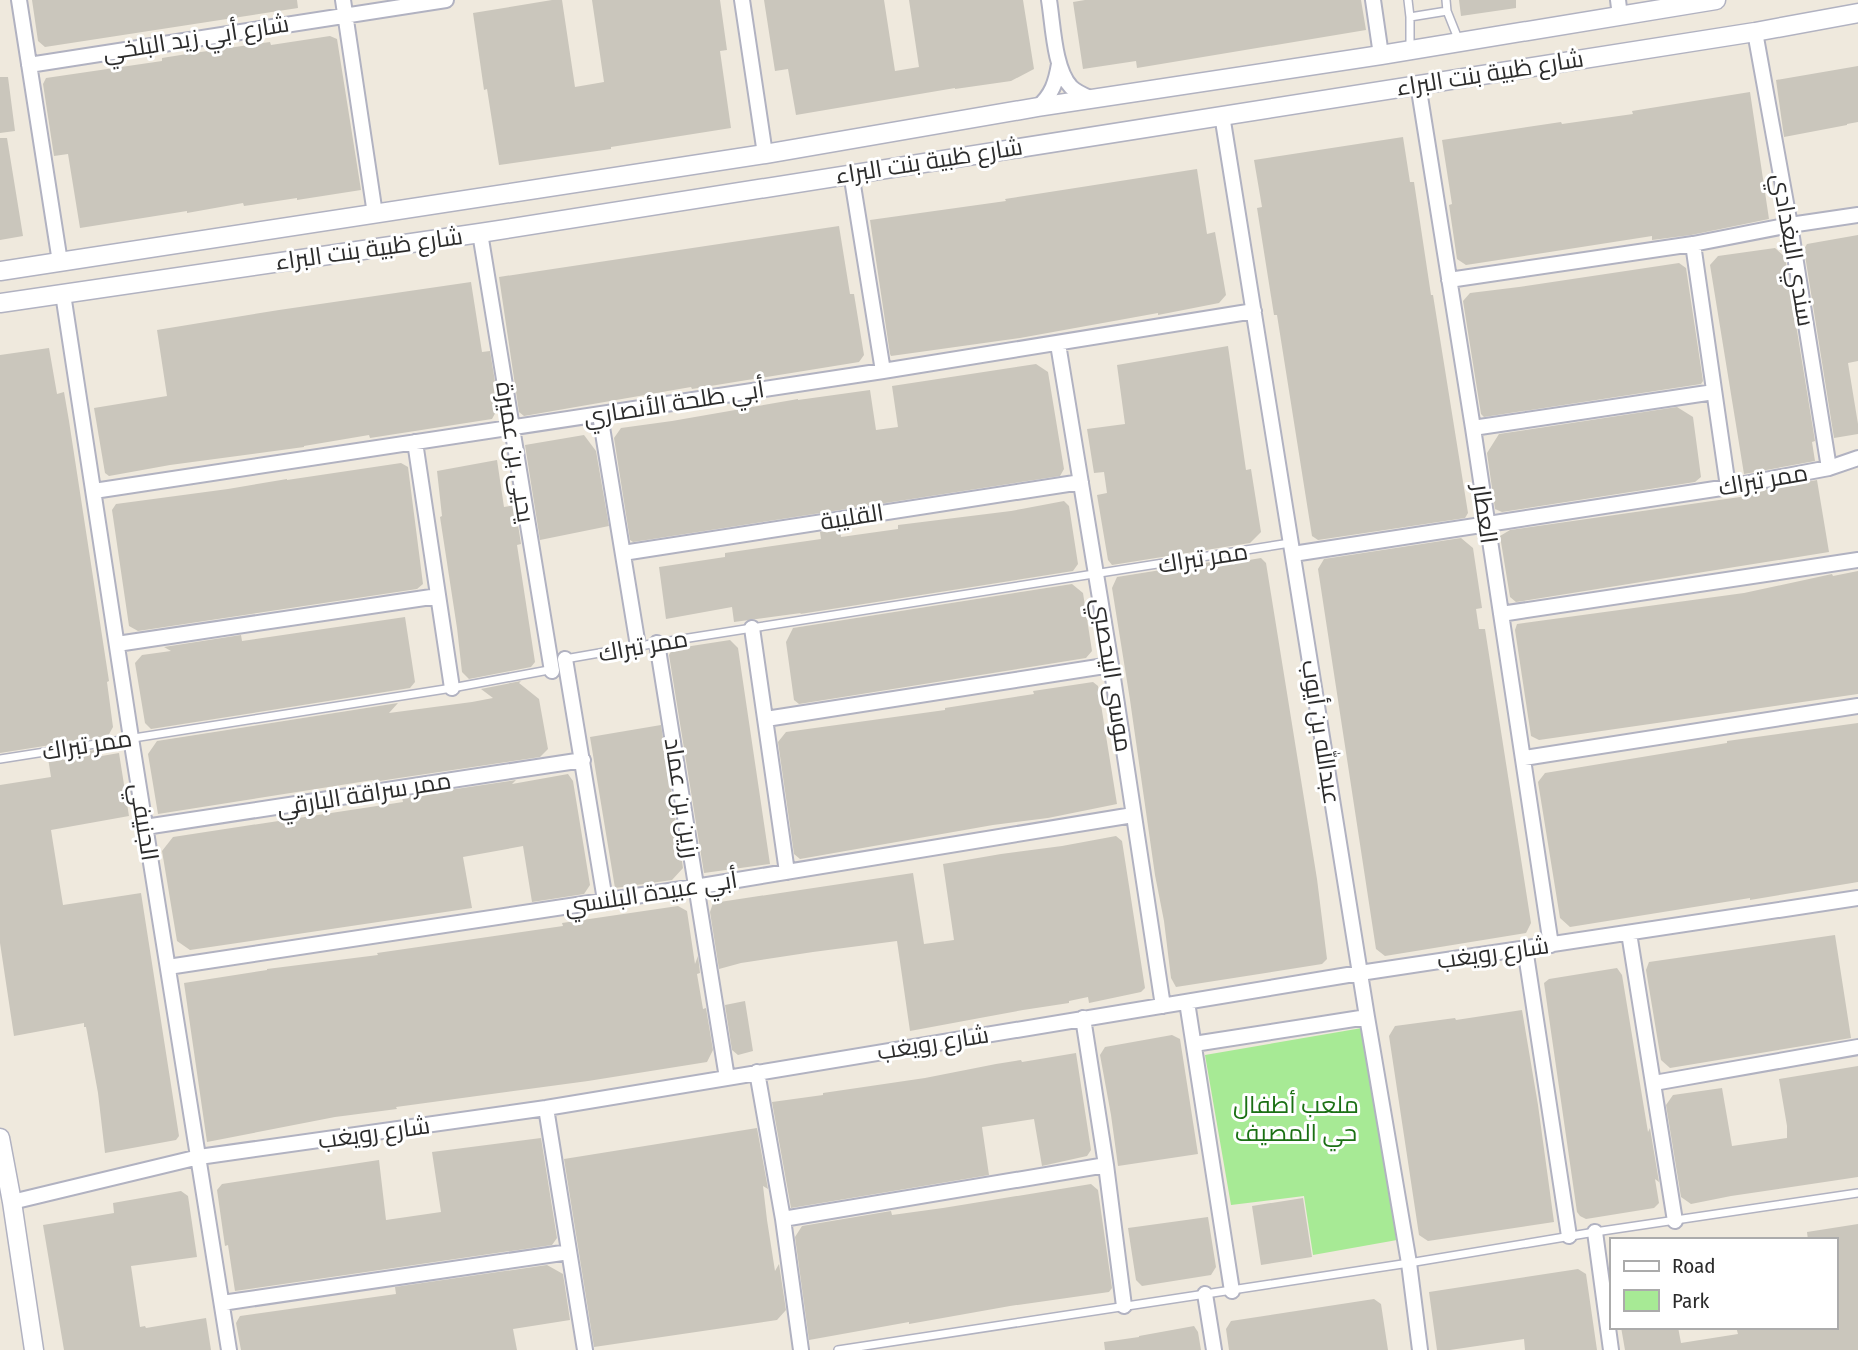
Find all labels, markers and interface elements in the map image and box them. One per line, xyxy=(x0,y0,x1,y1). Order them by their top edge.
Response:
street label: شارع أبي زيد البلخي xyxy=(101,7,292,71)
street label: شارع ظبية بنت البراء xyxy=(1394,44,1586,104)
street label: شارع ظبية بنت البراء xyxy=(833,132,1025,192)
street label: سندي البغدادي xyxy=(1762,171,1820,329)
street label: شارع ظبية بنت البراء xyxy=(273,222,465,278)
street label: أبي طلحة الأنصاري xyxy=(581,373,767,436)
street label: يحيى بن عميرة xyxy=(490,380,540,525)
street label: ممر تبراك xyxy=(1716,458,1810,502)
street label: العطار xyxy=(1467,481,1503,546)
street label: القليبة xyxy=(818,498,886,536)
street label: ممر تبراك xyxy=(1156,537,1250,579)
street label: موسى اليحصبي xyxy=(1081,596,1138,755)
street label: ممر تبراك xyxy=(596,624,690,668)
street label: عبدالله بن أيوب xyxy=(1296,657,1348,806)
street label: ممر تبراك xyxy=(40,724,134,766)
street label: رزين بن عماد xyxy=(659,736,705,860)
street label: ممر سراقة البارقي xyxy=(275,766,454,827)
street label: الجنيفي xyxy=(119,781,164,864)
street label: أبي عبيدة البلنسي xyxy=(562,864,740,925)
street label: شارع رويغب xyxy=(1435,931,1551,977)
street label: شارع رويغب xyxy=(875,1020,991,1068)
park label: ملعب أطفال حي المصيف xyxy=(1233,1089,1359,1152)
street label: شارع رويغب xyxy=(316,1111,432,1157)
legend xyxy=(1610,1238,1837,1329)
text: Road xyxy=(1672,1253,1716,1279)
text: Park xyxy=(1672,1288,1710,1314)

